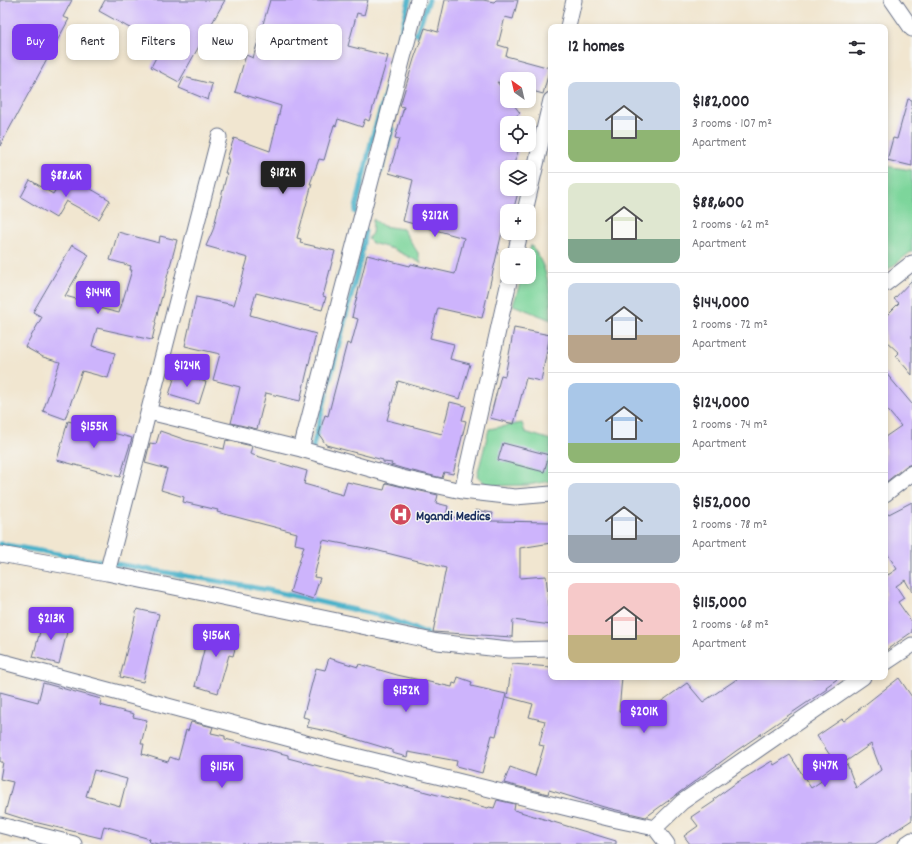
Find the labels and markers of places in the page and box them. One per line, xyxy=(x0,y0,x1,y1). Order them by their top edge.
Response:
pin: $182K xyxy=(255,161,311,195)
pin: $88.6K xyxy=(33,164,99,198)
pin: $212K xyxy=(407,204,463,238)
pin: $144K xyxy=(70,281,126,315)
pin: $124K xyxy=(159,354,215,388)
pin: $155K xyxy=(66,415,122,449)
hospital icon: Mgandi Medics xyxy=(388,502,414,528)
place label: Mgandi Medics xyxy=(416,507,491,527)
pin: $213K xyxy=(23,607,79,641)
pin: $156K xyxy=(188,624,244,658)
pin: $152K xyxy=(378,679,434,713)
pin: $201K xyxy=(616,700,672,734)
pin: $147K xyxy=(797,754,853,788)
pin: $115K xyxy=(194,755,250,789)

